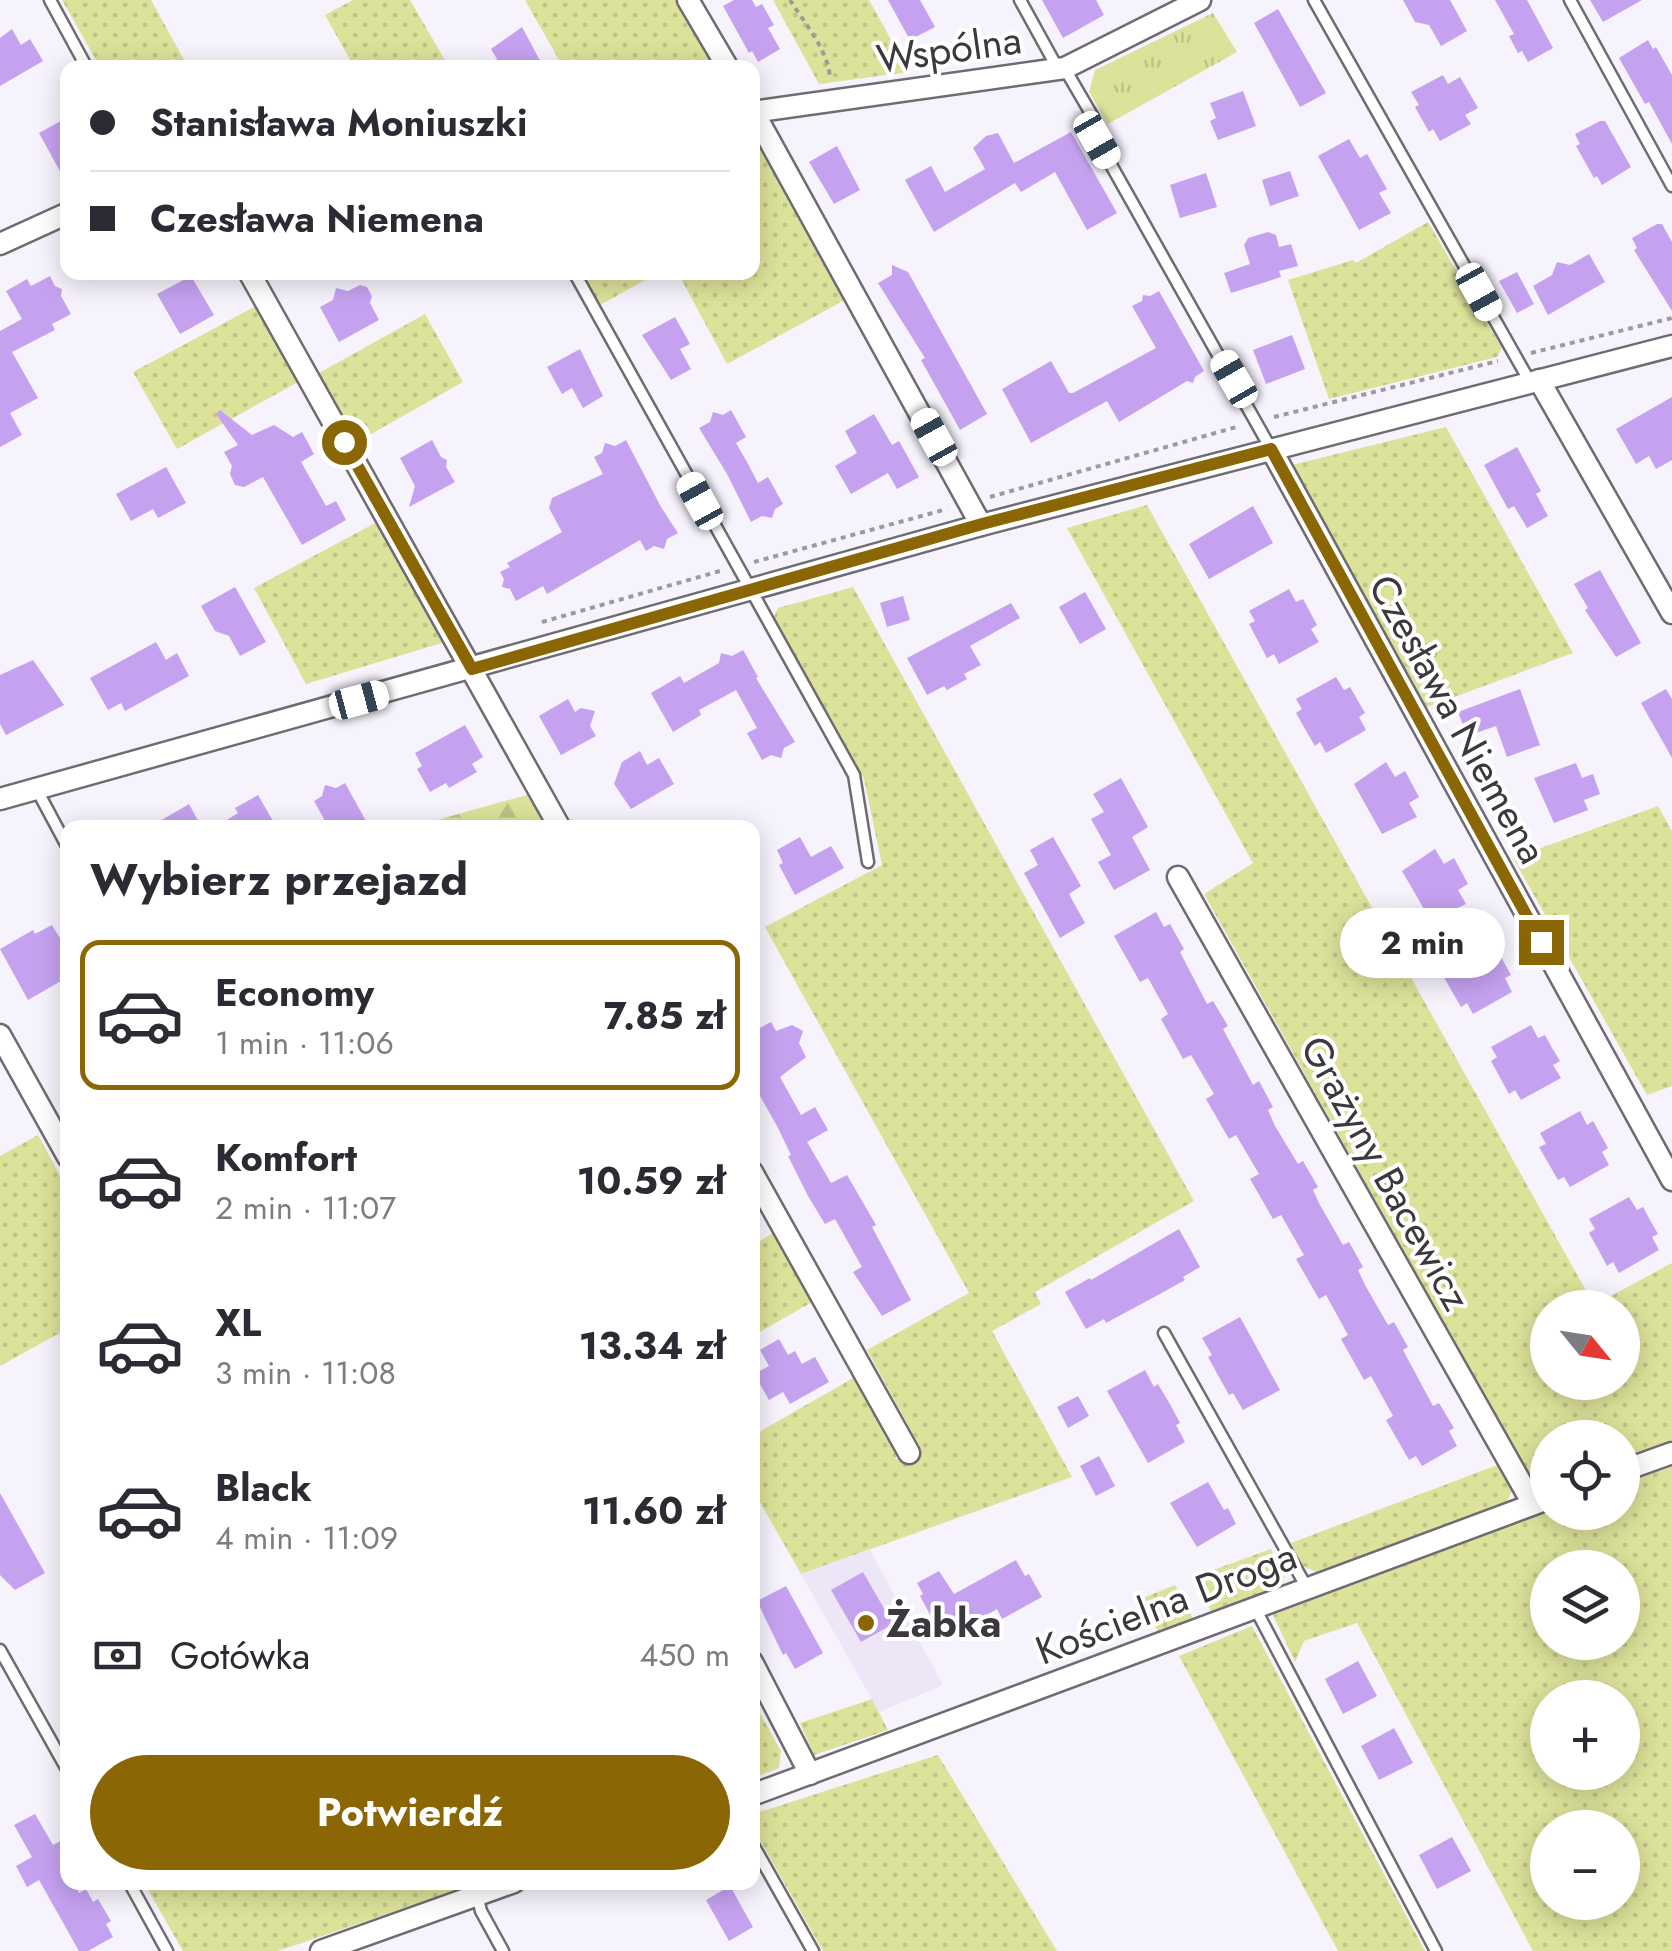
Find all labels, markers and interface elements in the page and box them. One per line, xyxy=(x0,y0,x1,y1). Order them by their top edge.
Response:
street label: Wspólna xyxy=(873,10,1025,88)
text: Stanisława Moniuszki xyxy=(150,95,527,150)
car xyxy=(1069,107,1125,173)
text: Czesława Niemena xyxy=(150,191,484,246)
car xyxy=(1451,258,1507,326)
car xyxy=(1206,346,1262,412)
car xyxy=(906,403,962,471)
route start xyxy=(322,420,367,465)
car xyxy=(672,467,728,535)
street label: Czesława Niemena xyxy=(1354,564,1562,874)
car xyxy=(326,678,392,722)
text: Wybierz przejazd xyxy=(90,847,468,912)
callout: 2 min xyxy=(1341,907,1506,977)
text: 2 min xyxy=(1380,920,1465,966)
route end xyxy=(1519,920,1564,965)
text: Economy xyxy=(215,965,374,1020)
icon: car xyxy=(95,970,185,1060)
text: 7.85 zł xyxy=(604,988,725,1043)
text: 1 min · 11:06 xyxy=(215,1020,394,1066)
street label: Grażyny Bacewicz xyxy=(1286,1025,1486,1321)
text: Komfort xyxy=(215,1130,357,1185)
icon: car xyxy=(95,1135,185,1225)
text: 10.59 zł xyxy=(577,1153,725,1208)
text: 2 min · 11:07 xyxy=(215,1185,396,1231)
north arrow xyxy=(1530,1290,1640,1400)
map controls xyxy=(1530,1290,1640,1920)
text: XL xyxy=(215,1295,261,1350)
icon: car xyxy=(95,1300,185,1390)
text: 13.34 zł xyxy=(579,1318,725,1373)
text: 3 min · 11:08 xyxy=(215,1350,396,1396)
button: locate xyxy=(1530,1420,1640,1530)
text: Black xyxy=(215,1460,312,1515)
icon: car xyxy=(95,1465,185,1555)
text: 11.60 zł xyxy=(582,1483,725,1538)
text: 4 min · 11:09 xyxy=(215,1515,398,1561)
street label: Kościelna Droga xyxy=(1027,1527,1305,1679)
button: layers xyxy=(1530,1550,1640,1660)
place label: Żabka xyxy=(886,1594,1002,1652)
marker: Żabka xyxy=(855,1612,877,1634)
icon: cash xyxy=(90,1628,145,1683)
text: Gotówka xyxy=(170,1628,310,1683)
text: 450 m xyxy=(640,1632,730,1678)
button: + xyxy=(1530,1680,1640,1790)
button: Potwierdź xyxy=(90,1755,730,1870)
button: − xyxy=(1530,1810,1640,1920)

